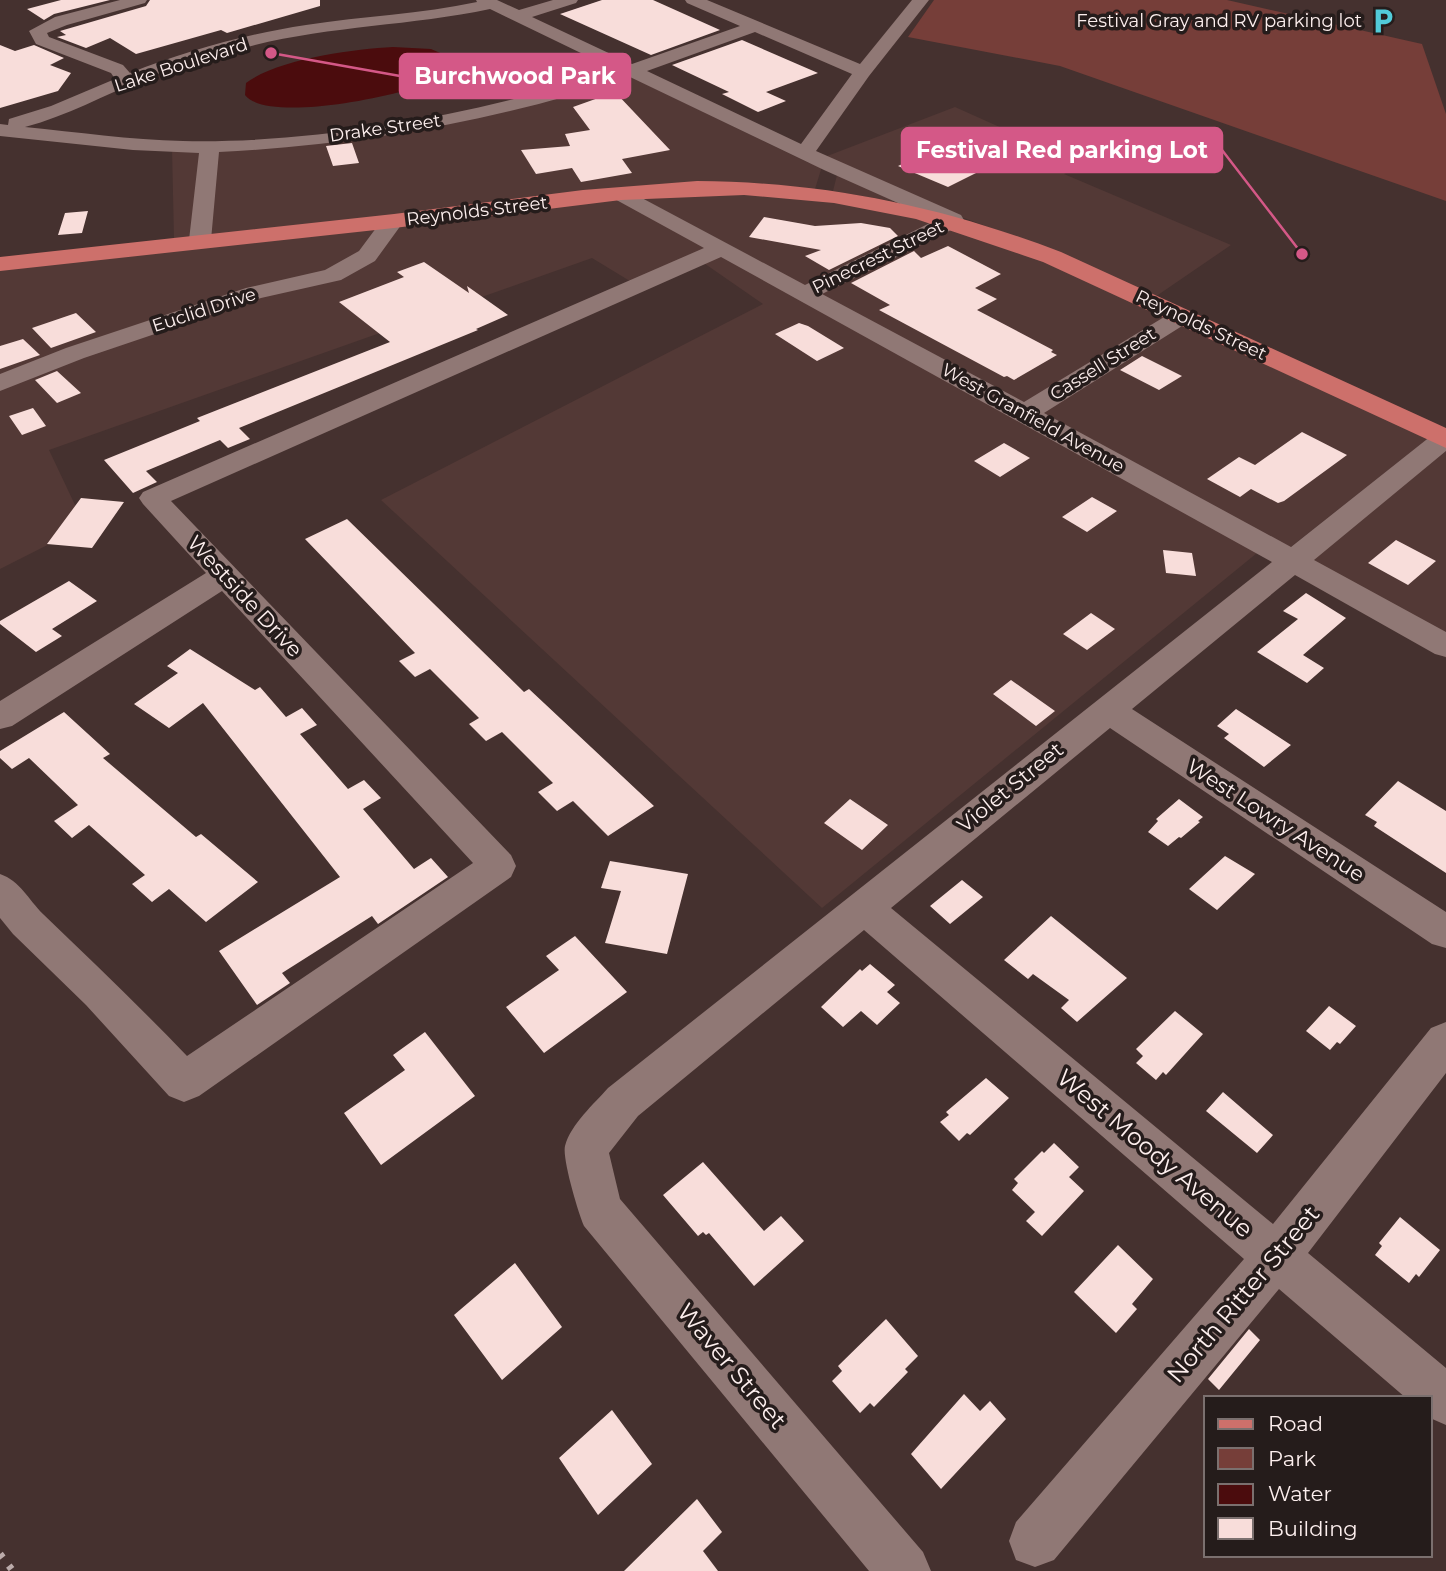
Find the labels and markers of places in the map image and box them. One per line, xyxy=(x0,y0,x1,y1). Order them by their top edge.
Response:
parking icon: Festival Gray and RV parking lot xyxy=(1368,6,1398,36)
place label: Festival Gray and RV parking lot xyxy=(1076,10,1362,32)
callout: Burchwood Park xyxy=(400,54,630,98)
callout: Festival Red parking Lot xyxy=(902,128,1222,172)

